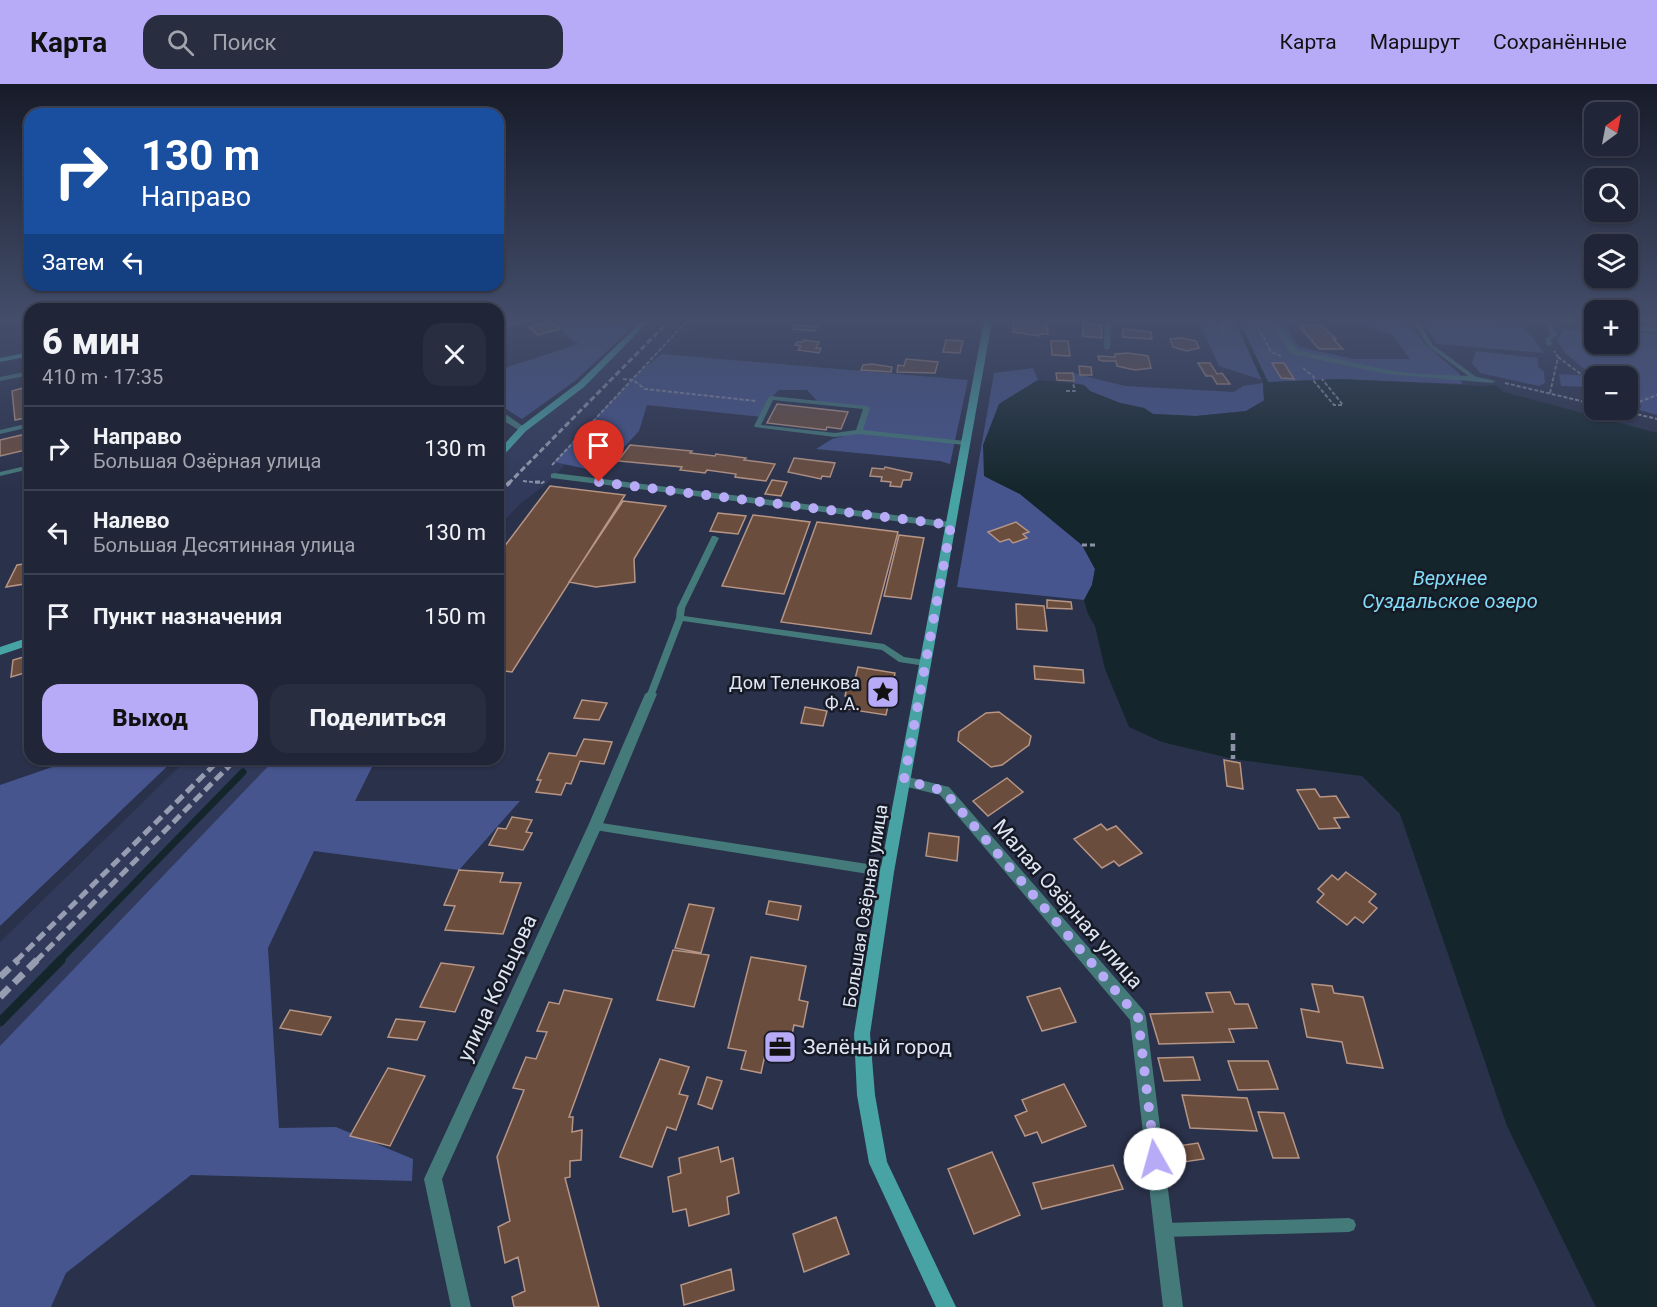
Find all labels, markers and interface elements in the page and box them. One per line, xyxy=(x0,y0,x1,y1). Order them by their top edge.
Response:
search box xyxy=(143,15,563,69)
text: Карта xyxy=(30,26,107,59)
icon: search xyxy=(164,26,197,59)
text: Поиск xyxy=(212,30,277,55)
text: Карта xyxy=(1280,30,1337,54)
text: Маршрут xyxy=(1370,30,1460,54)
text: Сохранённые xyxy=(1493,30,1627,54)
north arrow xyxy=(1584,102,1638,156)
map controls xyxy=(1584,102,1638,420)
text: 130 m xyxy=(141,131,260,180)
icon: right xyxy=(42,132,120,210)
button: search xyxy=(1584,168,1638,222)
text: Направо xyxy=(141,181,251,213)
button: layers xyxy=(1584,234,1638,288)
icon: left xyxy=(117,246,150,279)
text: Затем xyxy=(42,250,105,275)
button: + xyxy=(1584,300,1638,354)
text: 6 мин xyxy=(42,321,140,363)
button: close xyxy=(423,323,486,386)
text: 410 m · 17:35 xyxy=(42,365,163,389)
button: − xyxy=(1584,366,1638,420)
pin xyxy=(573,420,624,482)
text: Направо xyxy=(93,424,182,449)
icon: arrive xyxy=(582,429,615,462)
icon: right xyxy=(42,432,75,465)
text: 130 m xyxy=(424,436,486,461)
text: Большая Озёрная улица xyxy=(93,449,321,473)
text: Налево xyxy=(93,508,170,533)
icon: left xyxy=(42,516,75,549)
text: 130 m xyxy=(424,520,486,545)
text: Большая Десятинная улица xyxy=(93,533,355,557)
water label: Верхнее Суздальское озеро xyxy=(1362,566,1538,613)
icon: arrive xyxy=(42,600,75,633)
text: Пункт назначения xyxy=(93,604,282,629)
text: 150 m xyxy=(424,604,486,629)
place label: Дом Теленкова Ф.А. xyxy=(729,672,860,714)
place icon: Дом Теленкова Ф.А. xyxy=(865,674,901,710)
button: Выход xyxy=(42,684,258,753)
button: Поделиться xyxy=(270,684,486,753)
street label: Большая Озёрная улица xyxy=(839,803,891,1009)
street label: Малая Озёрная улица xyxy=(988,815,1148,993)
street label: улица Кольцова xyxy=(452,911,542,1065)
office icon: Зелёный город xyxy=(762,1029,798,1065)
place label: Зелёный город xyxy=(803,1035,952,1059)
position arrow xyxy=(1123,1127,1187,1191)

